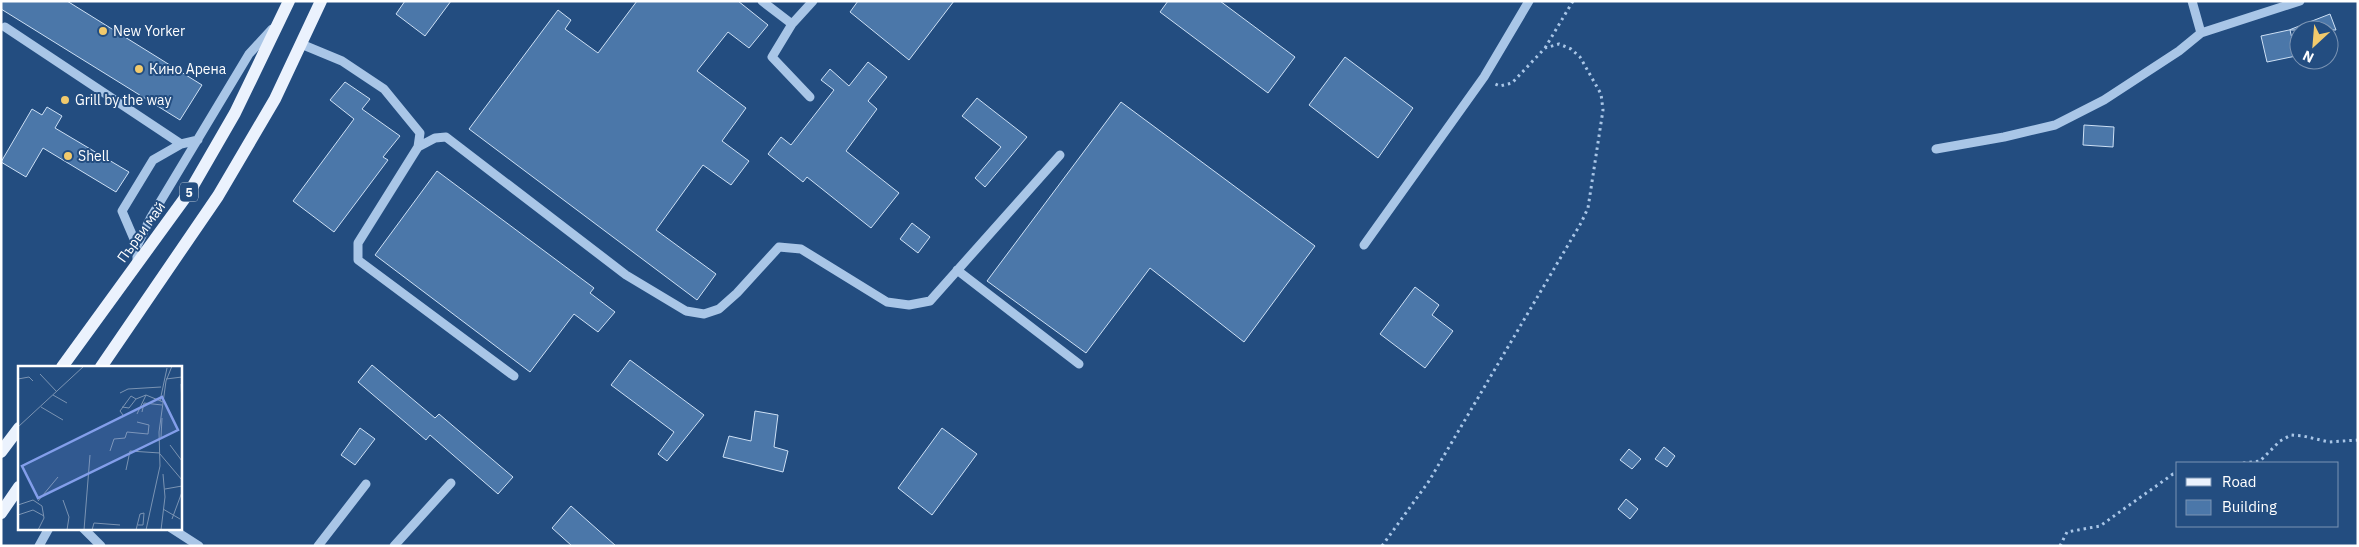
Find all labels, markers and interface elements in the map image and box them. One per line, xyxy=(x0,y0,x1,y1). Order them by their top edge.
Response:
north arrow xyxy=(2289,20,2339,70)
place label: New Yorker xyxy=(113,22,185,40)
marker: New Yorker xyxy=(97,25,109,37)
text: N xyxy=(2300,46,2317,67)
place label: Кино Арена xyxy=(149,60,227,78)
marker: Кино Арена xyxy=(133,63,145,75)
place label: Grill by the way xyxy=(75,91,171,109)
marker: Grill by the way xyxy=(59,94,71,106)
place label: Shell xyxy=(78,147,110,165)
marker: Shell xyxy=(62,150,74,162)
road number: 5 xyxy=(180,182,198,202)
street label: Първи май xyxy=(113,198,169,266)
inset map xyxy=(18,366,181,530)
legend xyxy=(2176,462,2339,527)
text: Road xyxy=(2222,472,2257,491)
text: Building xyxy=(2222,497,2277,516)

